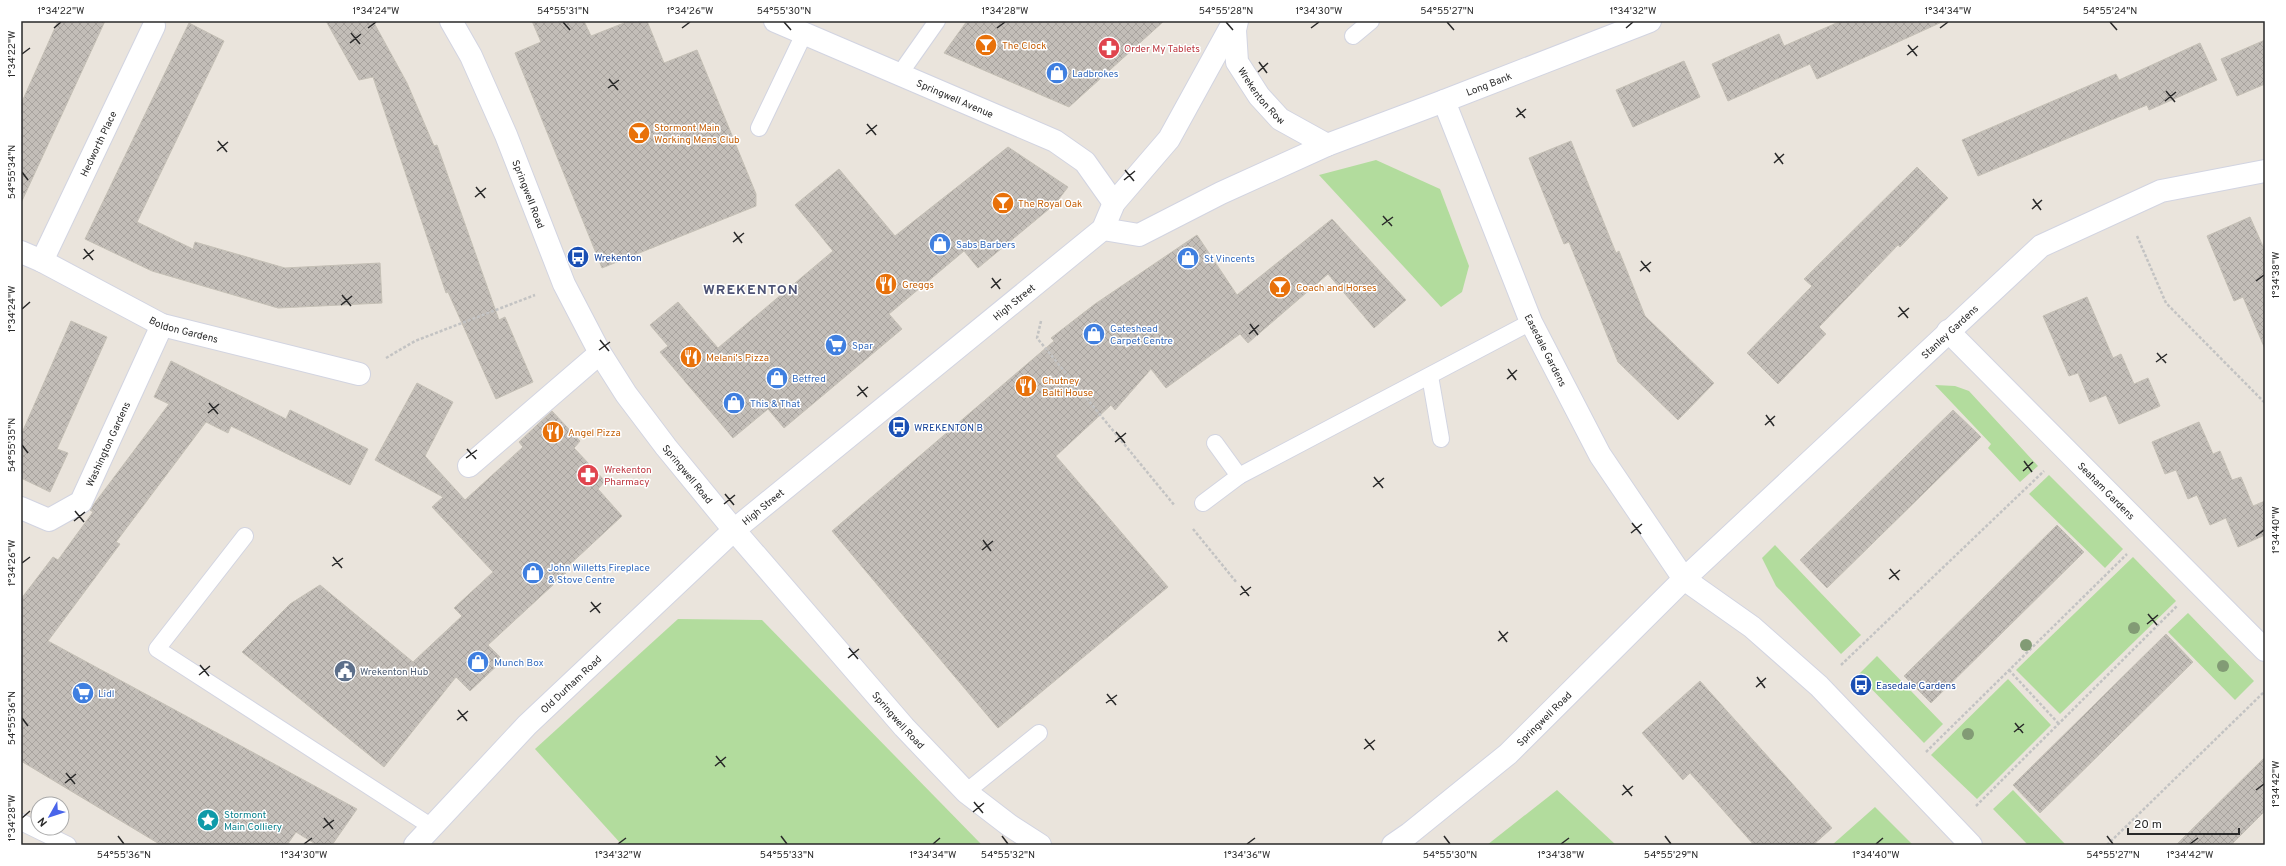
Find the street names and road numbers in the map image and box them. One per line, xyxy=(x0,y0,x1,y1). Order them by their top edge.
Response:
street label: Wrekenton Row xyxy=(1234,65,1286,128)
street label: Long Bank xyxy=(1465,70,1514,100)
street label: Springwell Avenue xyxy=(914,77,995,122)
street label: Hedworth Place xyxy=(78,109,120,179)
street label: Springwell Road xyxy=(508,158,547,231)
street label: High Street xyxy=(991,282,1039,324)
street label: Stanley Gardens xyxy=(1919,302,1982,362)
street label: Easedale Gardens xyxy=(1521,312,1569,390)
street label: Boldon Gardens xyxy=(146,314,220,347)
street label: Washington Gardens xyxy=(84,400,134,489)
street label: Springwell Road xyxy=(659,443,715,507)
street label: Seaham Gardens xyxy=(2074,460,2137,523)
street label: High Street xyxy=(740,487,788,529)
street label: Old Durham Road xyxy=(538,653,605,717)
street label: Springwell Road xyxy=(868,689,927,752)
street label: Springwell Road xyxy=(1514,689,1575,750)

